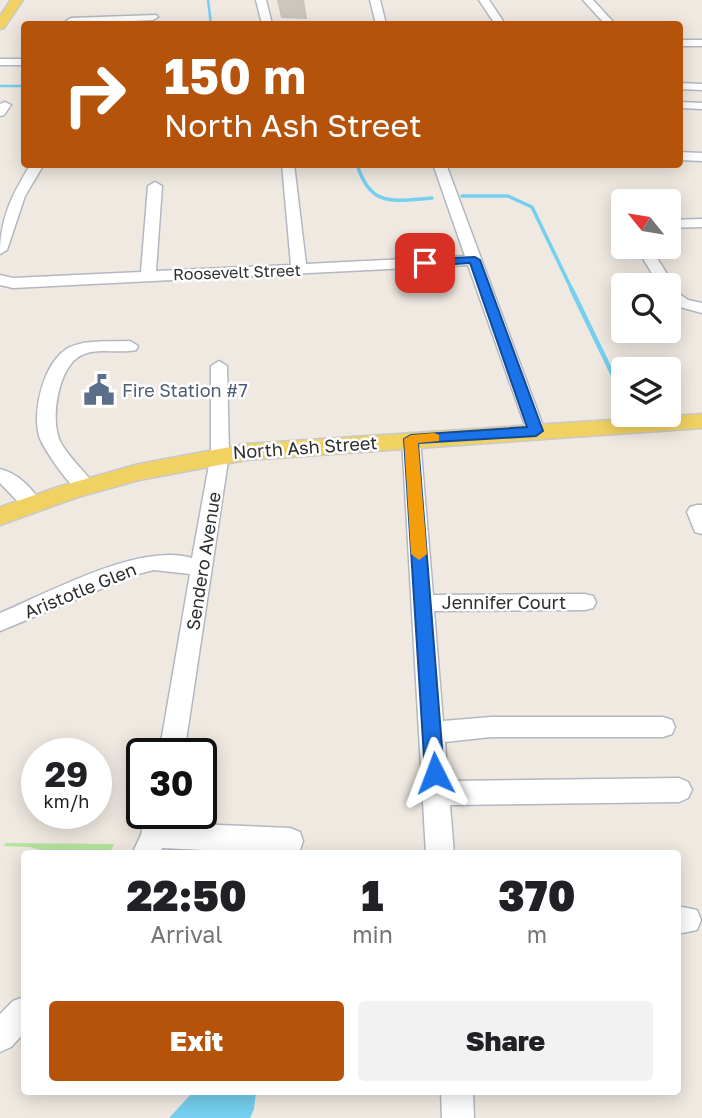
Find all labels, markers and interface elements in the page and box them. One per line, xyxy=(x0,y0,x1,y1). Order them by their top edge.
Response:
text: 150 m xyxy=(164,46,306,105)
icon: right xyxy=(49,49,140,140)
text: North Ash Street xyxy=(164,106,422,144)
north arrow xyxy=(611,189,681,259)
map controls xyxy=(611,189,681,427)
pin xyxy=(395,233,455,293)
icon: arrive xyxy=(406,244,444,282)
street label: Roosevelt Street xyxy=(173,260,301,284)
button: search xyxy=(611,273,681,343)
button: layers xyxy=(611,357,681,427)
public building icon: Fire Station #7 xyxy=(82,373,116,407)
place label: Fire Station #7 xyxy=(122,379,248,401)
street label: North Ash Street xyxy=(232,431,378,463)
street label: Sendero Avenue xyxy=(181,490,225,632)
street label: Aristotle Glen xyxy=(21,558,139,622)
street label: Jennifer Court xyxy=(442,591,566,613)
position arrow xyxy=(398,736,472,810)
speed limit sign: 30 xyxy=(126,738,217,829)
text: 29 xyxy=(45,753,88,795)
text: km/h xyxy=(44,790,89,812)
text: 22:50 xyxy=(127,870,247,920)
text: 1 xyxy=(361,870,384,920)
text: 370 xyxy=(498,870,575,920)
text: Arrival xyxy=(151,920,223,948)
text: min xyxy=(352,920,393,948)
text: m xyxy=(527,920,547,948)
button: Exit xyxy=(49,1001,344,1081)
button: Share xyxy=(358,1001,653,1081)

